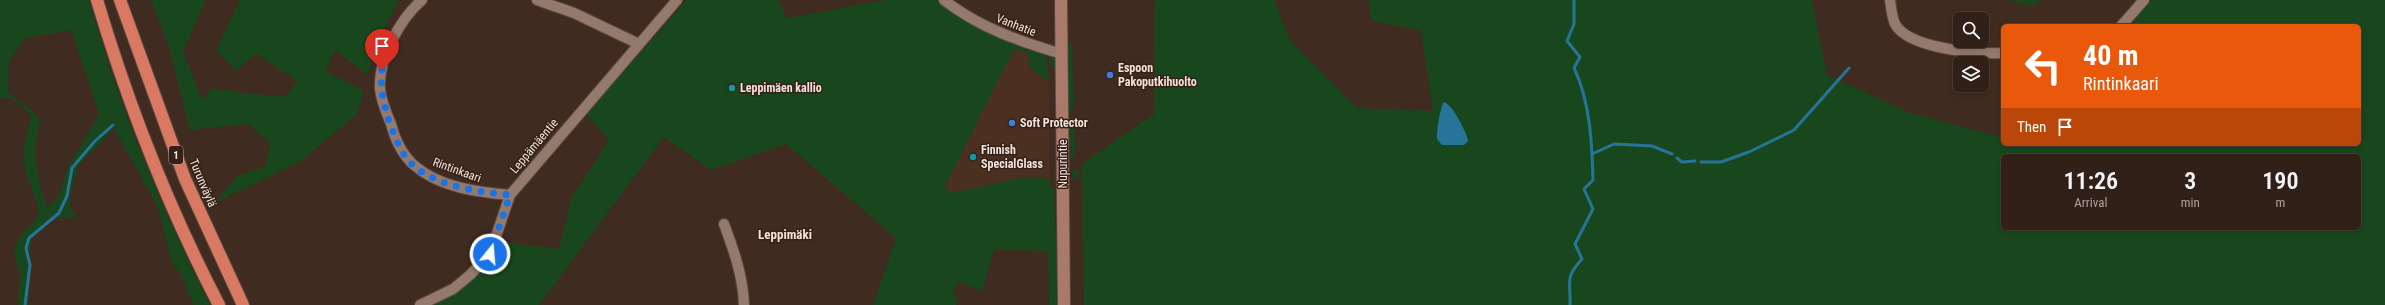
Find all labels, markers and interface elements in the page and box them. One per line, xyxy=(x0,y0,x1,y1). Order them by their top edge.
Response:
street label: Vanhatie xyxy=(994,11,1038,39)
map controls xyxy=(1953,12,1989,92)
button: search xyxy=(1953,12,1989,48)
pin xyxy=(365,29,399,70)
icon: arrive xyxy=(371,35,393,57)
text: 40 m xyxy=(2083,39,2139,72)
icon: left xyxy=(2017,40,2069,92)
button: layers xyxy=(1953,56,1989,92)
place label: Espoon Pakoputkihuolto xyxy=(1118,61,1197,89)
marker: Espoon Pakoputkihuolto xyxy=(1105,70,1115,80)
text: Rintinkaari xyxy=(2083,73,2159,94)
place label: Leppimäen kallio xyxy=(740,81,822,95)
marker: Leppimäen kallio xyxy=(727,83,737,93)
street label: Leppämäentie xyxy=(507,116,561,176)
place label: Soft Protector xyxy=(1020,116,1088,130)
icon: arrive xyxy=(2054,116,2076,138)
marker: Soft Protector xyxy=(1007,118,1017,128)
text: Then xyxy=(2017,118,2046,136)
street label: Nupurintie xyxy=(1056,139,1070,189)
place label: Finnish SpecialGlass xyxy=(981,143,1044,171)
road number: 1 xyxy=(169,146,183,164)
marker: Finnish SpecialGlass xyxy=(968,152,978,162)
street label: Rintinkaari xyxy=(431,155,483,185)
street label: Turunväylä xyxy=(187,157,219,209)
text: 11:26 xyxy=(2064,167,2118,195)
text: 3 xyxy=(2184,167,2196,195)
text: 190 xyxy=(2262,167,2298,195)
text: Arrival xyxy=(2074,195,2107,210)
text: min xyxy=(2181,195,2200,210)
text: m xyxy=(2275,195,2285,210)
district label: Leppimäki xyxy=(758,227,812,242)
position arrow xyxy=(469,233,511,275)

